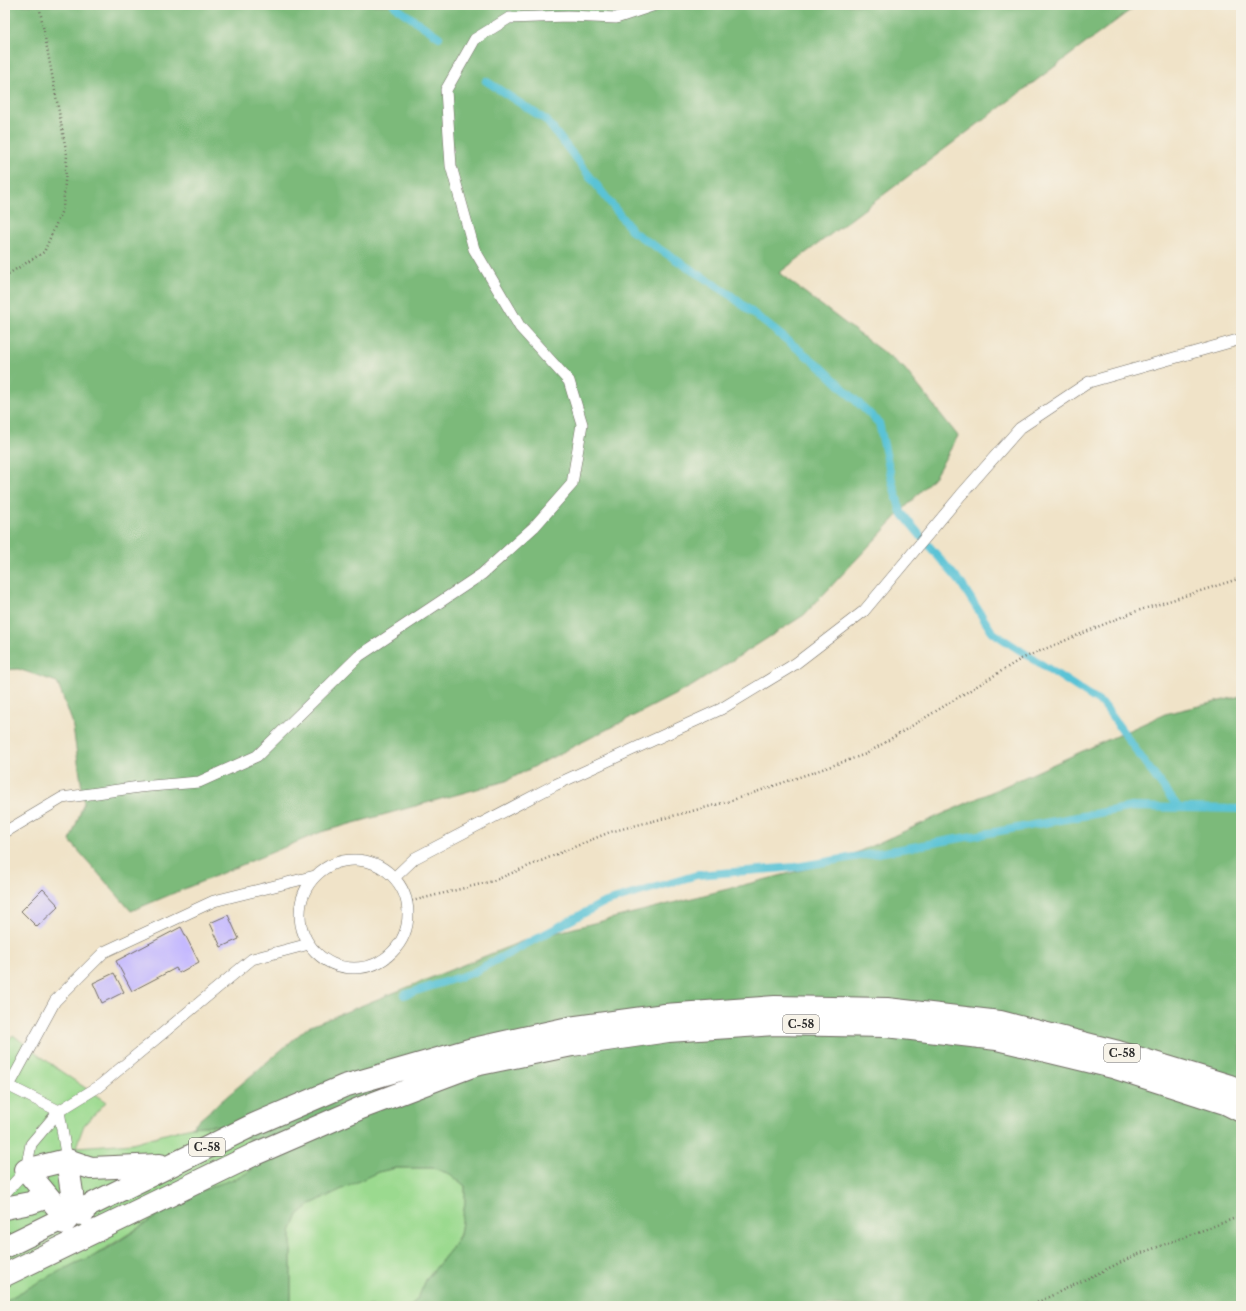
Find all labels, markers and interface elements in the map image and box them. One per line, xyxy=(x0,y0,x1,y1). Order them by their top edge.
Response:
road number: C-58 xyxy=(783,1015,819,1033)
road number: C-58 xyxy=(1104,1044,1140,1062)
road number: C-58 xyxy=(189,1138,225,1156)

